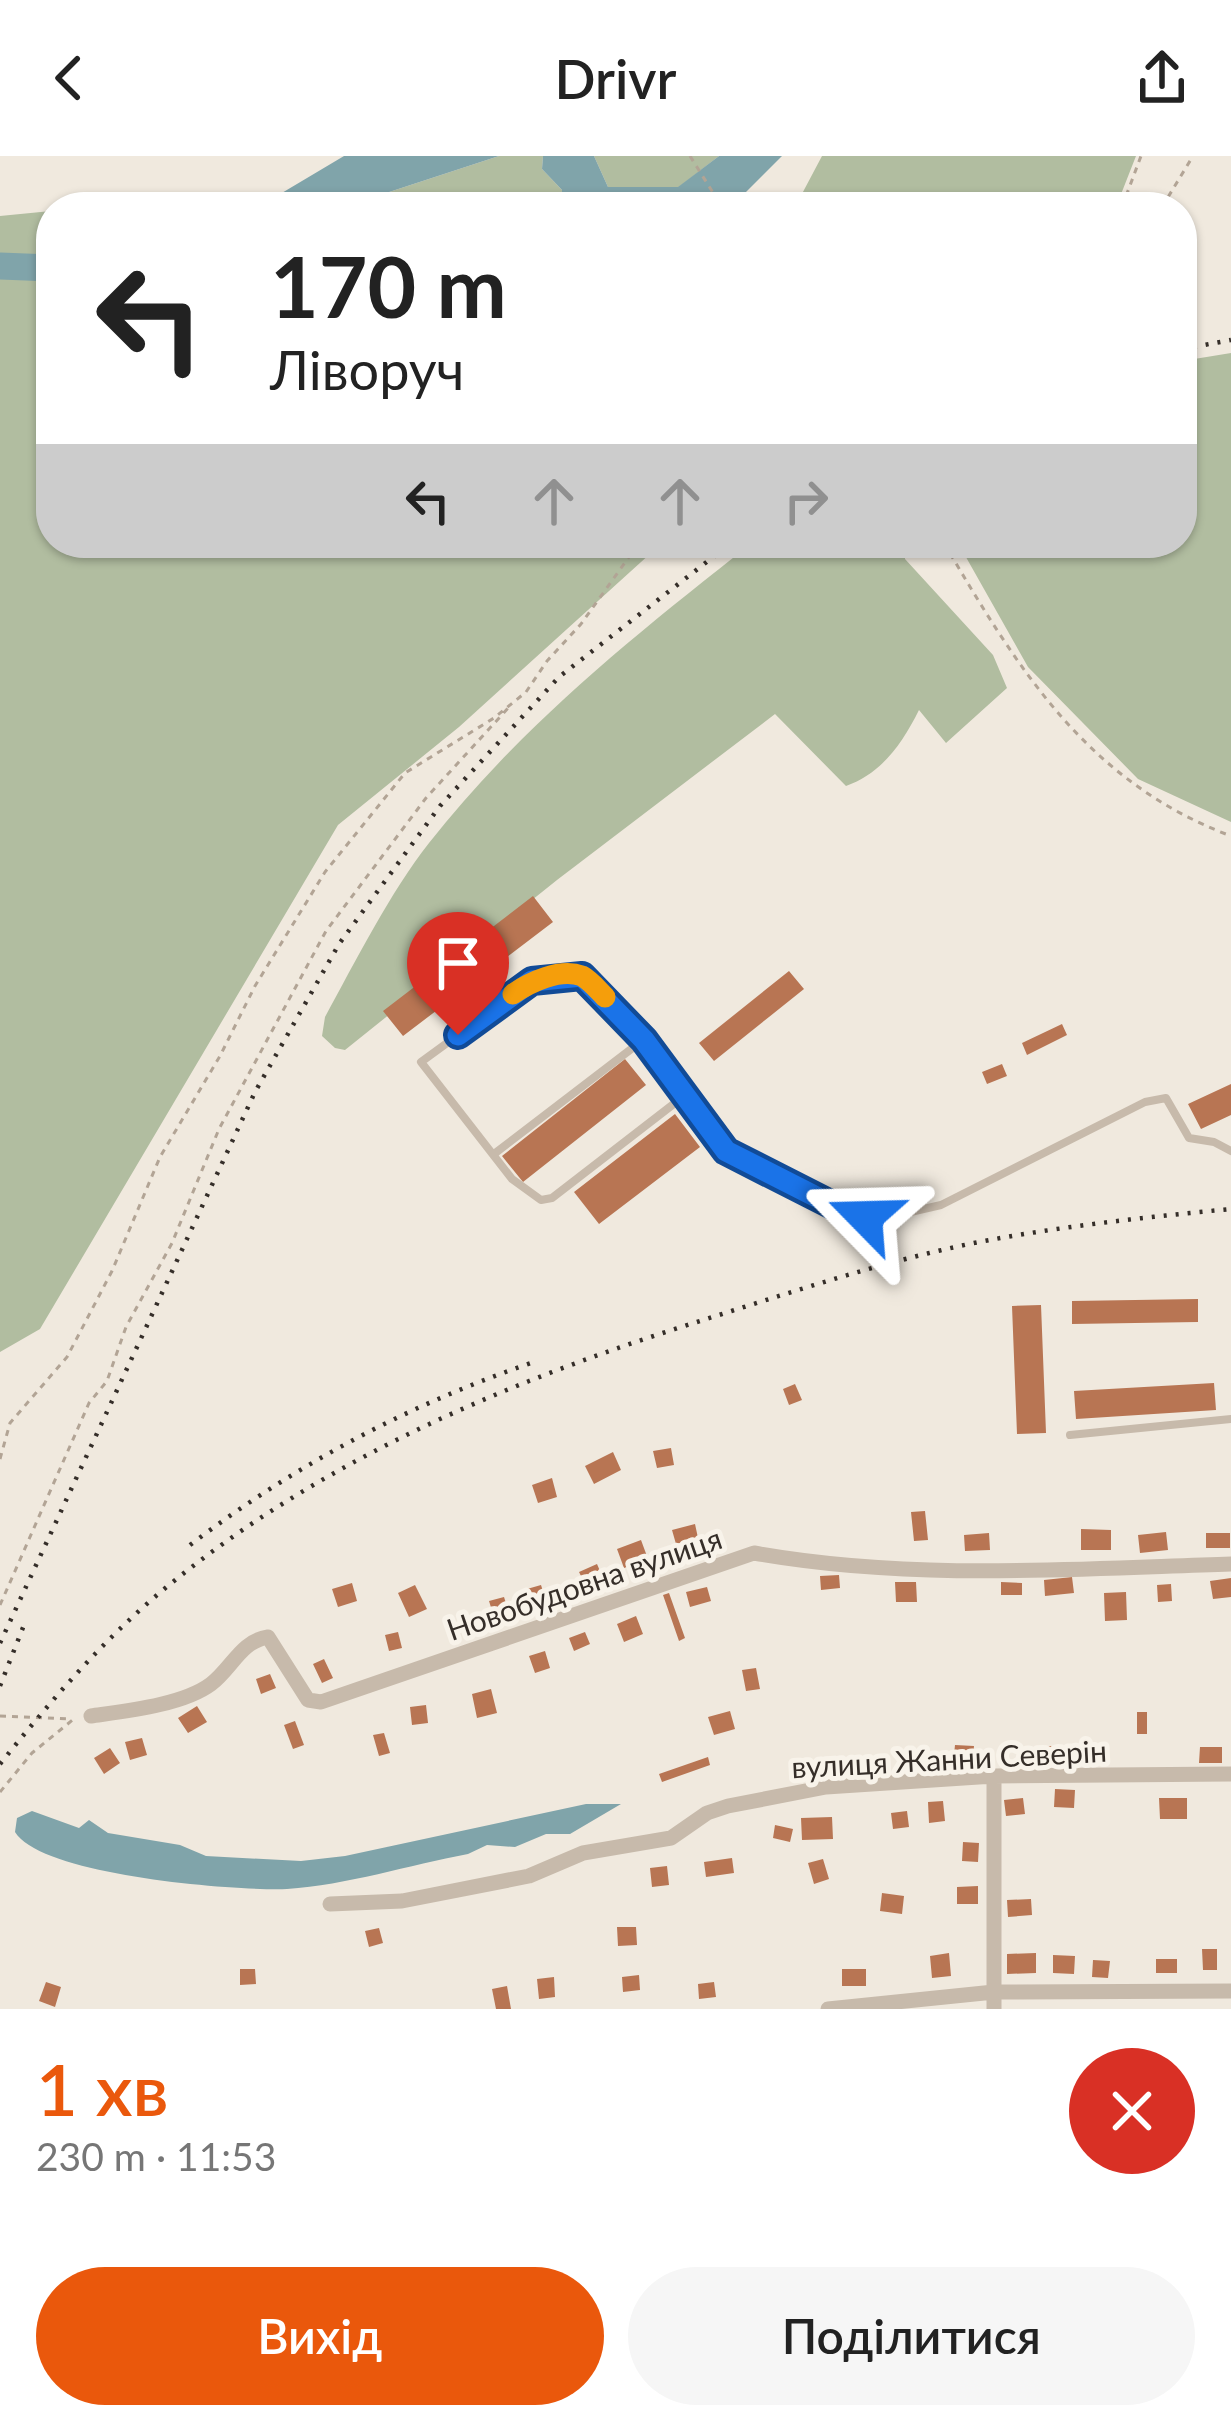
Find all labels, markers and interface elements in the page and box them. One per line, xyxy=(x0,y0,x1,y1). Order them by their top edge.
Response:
icon: back xyxy=(36,45,102,111)
icon: share xyxy=(1129,45,1195,111)
text: Drivr xyxy=(555,46,677,111)
text: 170 m xyxy=(270,235,507,336)
icon: left xyxy=(72,240,228,396)
text: Ліворуч xyxy=(270,337,464,402)
icon: left xyxy=(395,468,461,534)
icon: ahead xyxy=(521,468,587,534)
icon: ahead xyxy=(647,468,713,534)
icon: right xyxy=(773,468,839,534)
pin xyxy=(407,912,509,1035)
icon: arrive xyxy=(425,930,491,996)
position arrow xyxy=(802,1154,928,1280)
street label: Новобудовна вулиця xyxy=(442,1519,726,1647)
street label: вулиця Жанни Северін xyxy=(790,1732,1108,1784)
text: 1 хв xyxy=(36,2045,168,2131)
button: close xyxy=(1069,2048,1195,2174)
text: 230 m · 11:53 xyxy=(36,2133,276,2179)
button: Вихід xyxy=(36,2267,604,2405)
button: Поділитися xyxy=(628,2267,1195,2405)

